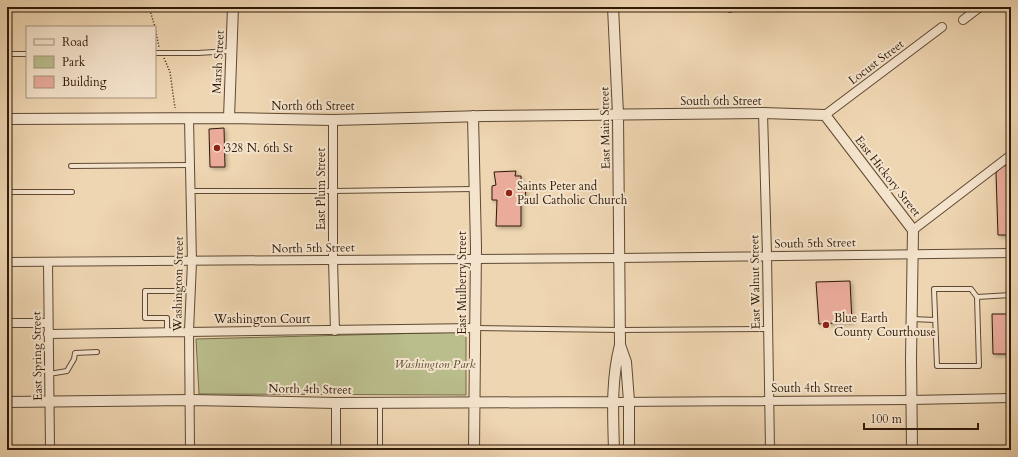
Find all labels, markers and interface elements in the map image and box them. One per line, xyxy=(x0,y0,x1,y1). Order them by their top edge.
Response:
legend xyxy=(26,26,156,98)
street label: Marsh Street xyxy=(208,30,228,94)
text: Road xyxy=(62,34,89,50)
street label: Locust Street xyxy=(845,36,907,88)
text: Park xyxy=(62,54,86,70)
text: Building xyxy=(62,74,107,90)
street label: East Main Street xyxy=(596,86,614,169)
street label: South 6th Street xyxy=(680,93,762,109)
street label: North 6th Street xyxy=(271,98,355,114)
street label: East Hickory Street xyxy=(851,132,925,220)
place label: 328 N. 6th St xyxy=(225,140,293,156)
marker: 328 N. 6th St xyxy=(212,143,222,153)
street label: East Plum Street xyxy=(313,147,329,230)
place label: Saints Peter and Paul Catholic Church xyxy=(517,178,628,208)
marker: Saints Peter and Paul Catholic Church xyxy=(504,188,514,198)
street label: East Mulberry Street xyxy=(454,231,470,335)
street label: East Walnut Street xyxy=(746,234,764,329)
street label: South 5th Street xyxy=(774,234,856,252)
street label: Washington Street xyxy=(169,236,187,333)
street label: North 5th Street xyxy=(271,239,355,257)
place label: Blue Earth County Courthouse xyxy=(834,310,936,340)
street label: East Spring Street xyxy=(28,311,46,401)
street label: Washington Court xyxy=(213,311,311,327)
marker: Blue Earth County Courthouse xyxy=(821,320,831,330)
park label: Washington Park xyxy=(395,356,475,372)
street label: North 4th Street xyxy=(268,380,352,398)
street label: South 4th Street xyxy=(771,380,853,396)
scale bar xyxy=(864,405,978,431)
text: 100 m xyxy=(870,411,903,427)

